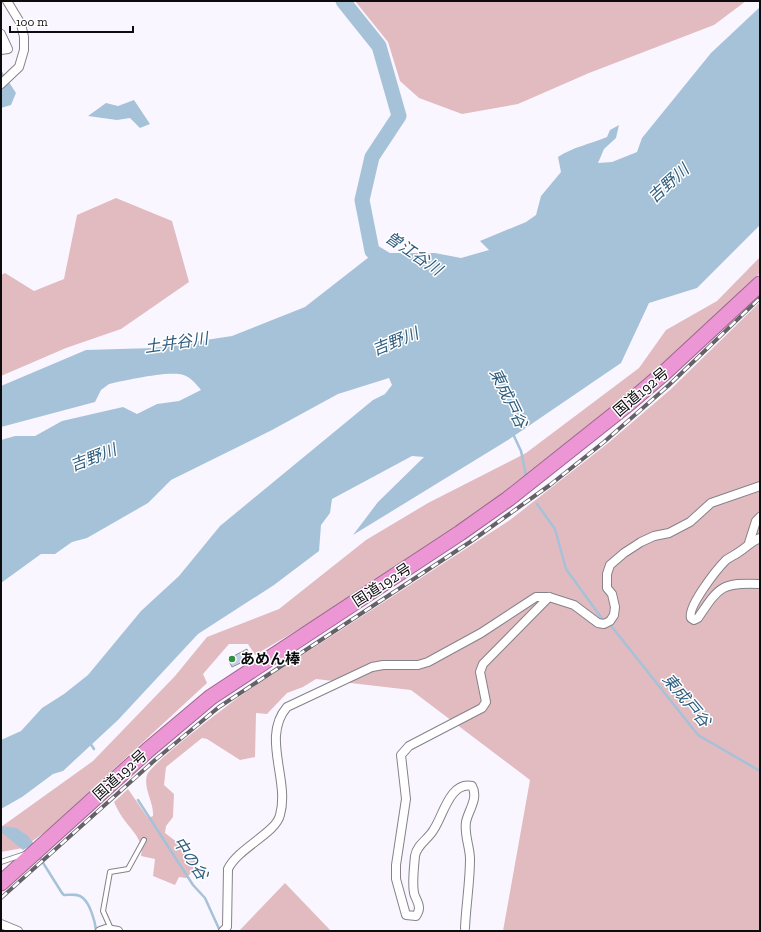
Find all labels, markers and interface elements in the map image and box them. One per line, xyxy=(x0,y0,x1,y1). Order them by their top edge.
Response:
scale bar xyxy=(10,8,133,34)
text: 100 m xyxy=(16,15,48,29)
water label: 吉野川 xyxy=(644,159,694,206)
water label: 曽江谷川 xyxy=(382,228,447,280)
water label: 吉野川 xyxy=(369,323,423,359)
water label: 土井谷川 xyxy=(143,328,211,356)
street label: 国道192号 xyxy=(610,364,672,420)
water label: 東成戸谷 xyxy=(486,365,532,433)
water label: 吉野川 xyxy=(67,439,121,475)
street label: 国道192号 xyxy=(349,559,415,611)
place label: あめん棒 xyxy=(240,650,300,668)
marker: あめん棒 xyxy=(227,654,237,664)
water label: 東成戸谷 xyxy=(659,670,716,732)
street label: 国道192号 xyxy=(89,746,151,804)
water label: 中の谷 xyxy=(169,833,213,885)

